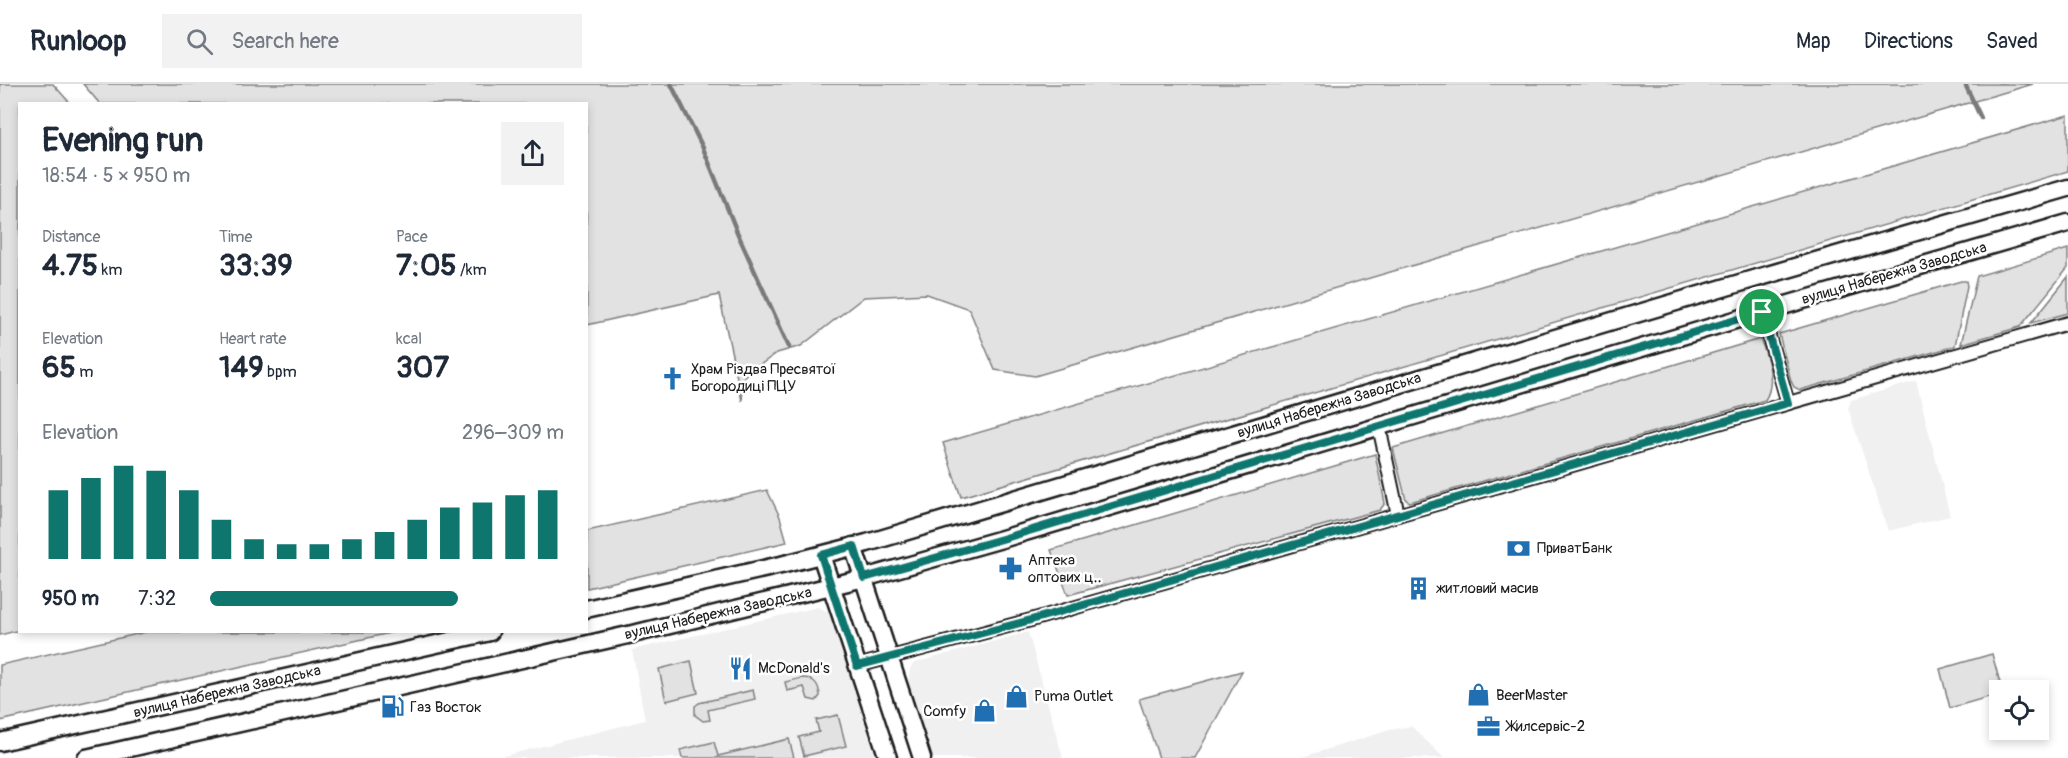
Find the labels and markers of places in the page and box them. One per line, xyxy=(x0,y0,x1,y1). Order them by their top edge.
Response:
pin xyxy=(1736,286,1787,337)
place label: Храм Різдва Пресвятої Богородиці ПЦУ xyxy=(691,360,836,396)
church icon: Храм Різдва Пресвятої Богородиці ПЦУ xyxy=(660,365,686,391)
bank icon: ПриватБанк xyxy=(1506,535,1532,561)
place label: ПриватБанк xyxy=(1537,539,1613,558)
place label: Аптека оптових ц‥ xyxy=(1028,551,1102,587)
pharmacy icon: Аптека оптових ц‥ xyxy=(997,556,1023,582)
building icon: житловий масив xyxy=(1405,575,1431,601)
place label: житловий масив xyxy=(1436,579,1539,598)
restaurant icon: McDonald's xyxy=(727,655,753,681)
place label: McDonald's xyxy=(758,659,830,678)
shop icon: BeerMaster xyxy=(1465,682,1491,708)
shop icon: Puma Outlet xyxy=(1003,683,1029,709)
place label: BeerMaster xyxy=(1496,686,1569,705)
place label: Puma Outlet xyxy=(1034,687,1114,706)
fuel station icon: Газ Восток xyxy=(379,694,405,720)
place label: Газ Восток xyxy=(410,698,482,717)
shop icon: Comfy xyxy=(971,698,997,724)
place label: Comfy xyxy=(923,702,967,721)
office icon: Жилсервіс-2 xyxy=(1476,713,1502,739)
place label: Жилсервіс-2 xyxy=(1505,717,1585,736)

